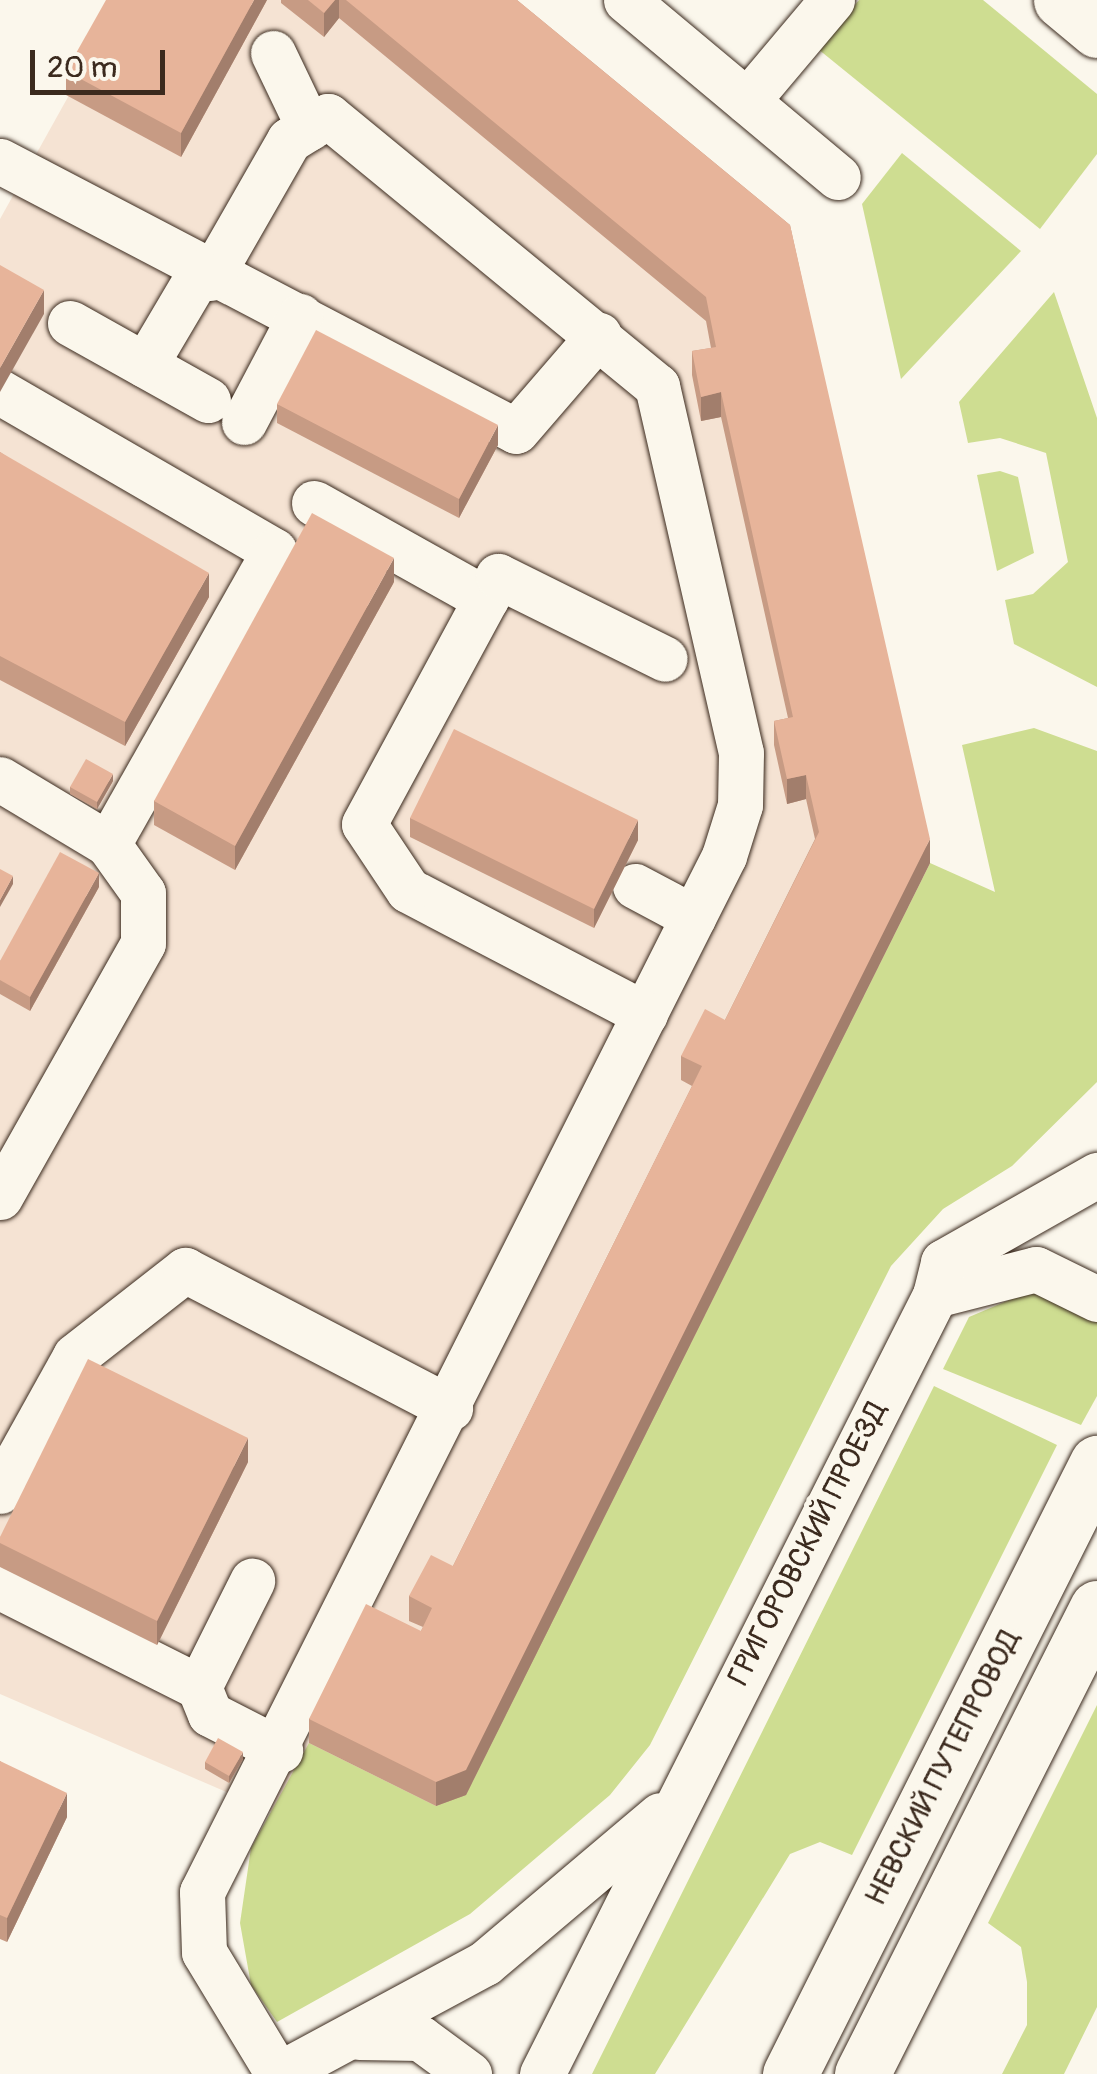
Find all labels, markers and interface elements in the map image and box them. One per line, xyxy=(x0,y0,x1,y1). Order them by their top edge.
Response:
scale bar xyxy=(35,30,170,92)
text: 20 m xyxy=(47,49,117,86)
street label: ГРИГОРОВСКИЙ ПРОЕЗД xyxy=(721,1396,895,1692)
street label: НЕВСКИЙ ПУТЕПРОВОД xyxy=(858,1624,1028,1912)

